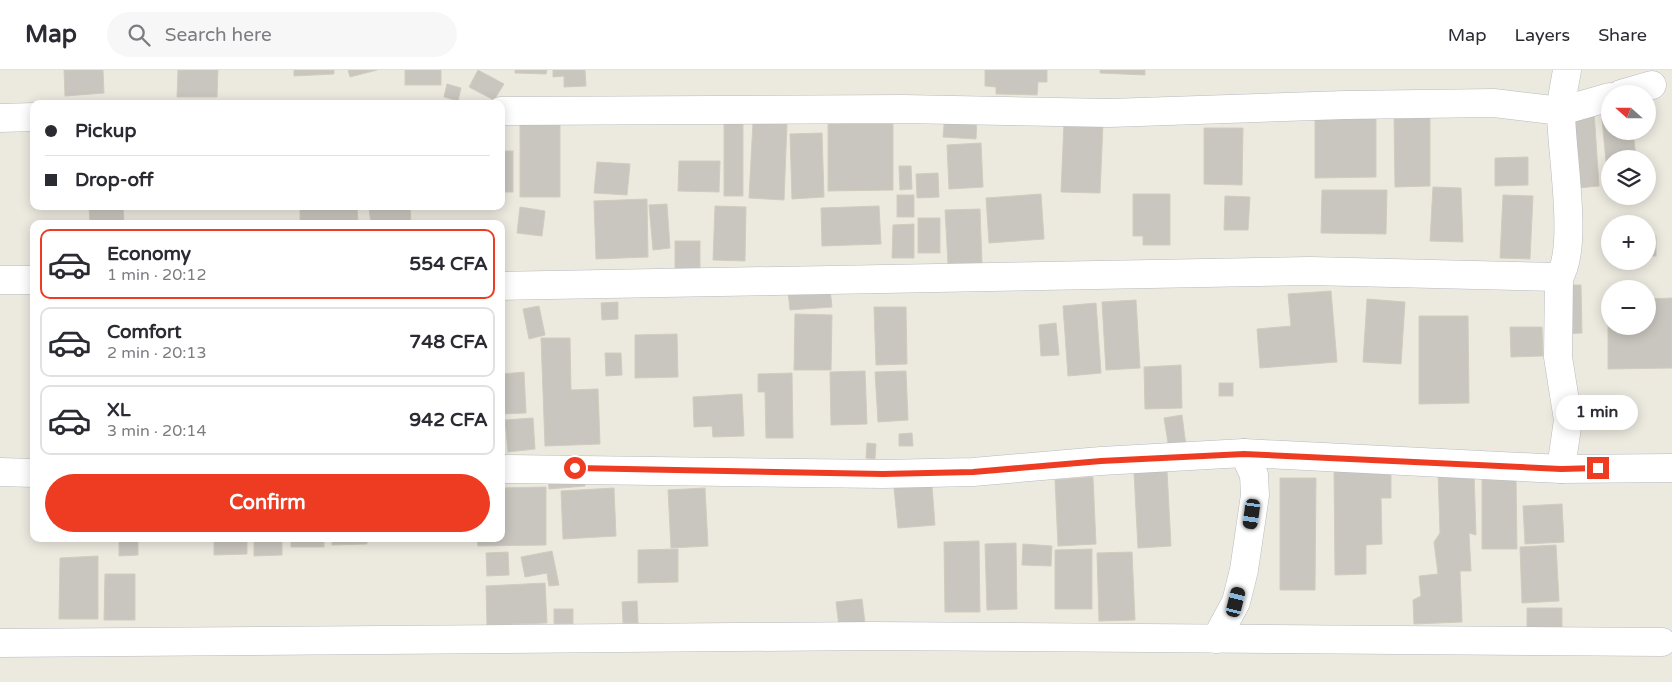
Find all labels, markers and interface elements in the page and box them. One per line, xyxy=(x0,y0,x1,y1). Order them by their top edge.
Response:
search box xyxy=(107,12,457,57)
text: Map xyxy=(25,20,77,49)
icon: search xyxy=(125,21,153,49)
text: Search here xyxy=(165,24,272,46)
text: Map xyxy=(1448,24,1487,46)
text: Layers xyxy=(1515,24,1570,46)
text: Share xyxy=(1598,24,1647,46)
north arrow xyxy=(1601,85,1656,140)
map controls xyxy=(1601,85,1656,335)
text: Pickup xyxy=(75,120,136,142)
button: layers xyxy=(1601,150,1656,205)
text: Drop-off xyxy=(75,169,154,191)
button: + xyxy=(1601,215,1656,270)
icon: car xyxy=(47,242,92,287)
text: Economy xyxy=(107,243,191,265)
text: 554 CFA xyxy=(409,253,488,275)
text: 1 min · 20:12 xyxy=(107,265,206,285)
button: − xyxy=(1601,280,1656,335)
icon: car xyxy=(47,320,92,365)
text: Comfort xyxy=(107,321,181,343)
text: 748 CFA xyxy=(409,331,488,353)
text: 2 min · 20:13 xyxy=(107,343,206,363)
callout: 1 min xyxy=(1557,396,1639,430)
icon: car xyxy=(47,398,92,443)
text: XL xyxy=(107,399,131,421)
text: 1 min xyxy=(1576,402,1618,422)
text: 942 CFA xyxy=(409,409,488,431)
text: 3 min · 20:14 xyxy=(107,421,206,441)
route start xyxy=(564,457,586,479)
route end xyxy=(1587,457,1609,479)
button: Confirm xyxy=(45,474,490,532)
car xyxy=(1242,498,1261,530)
car xyxy=(1225,586,1246,618)

